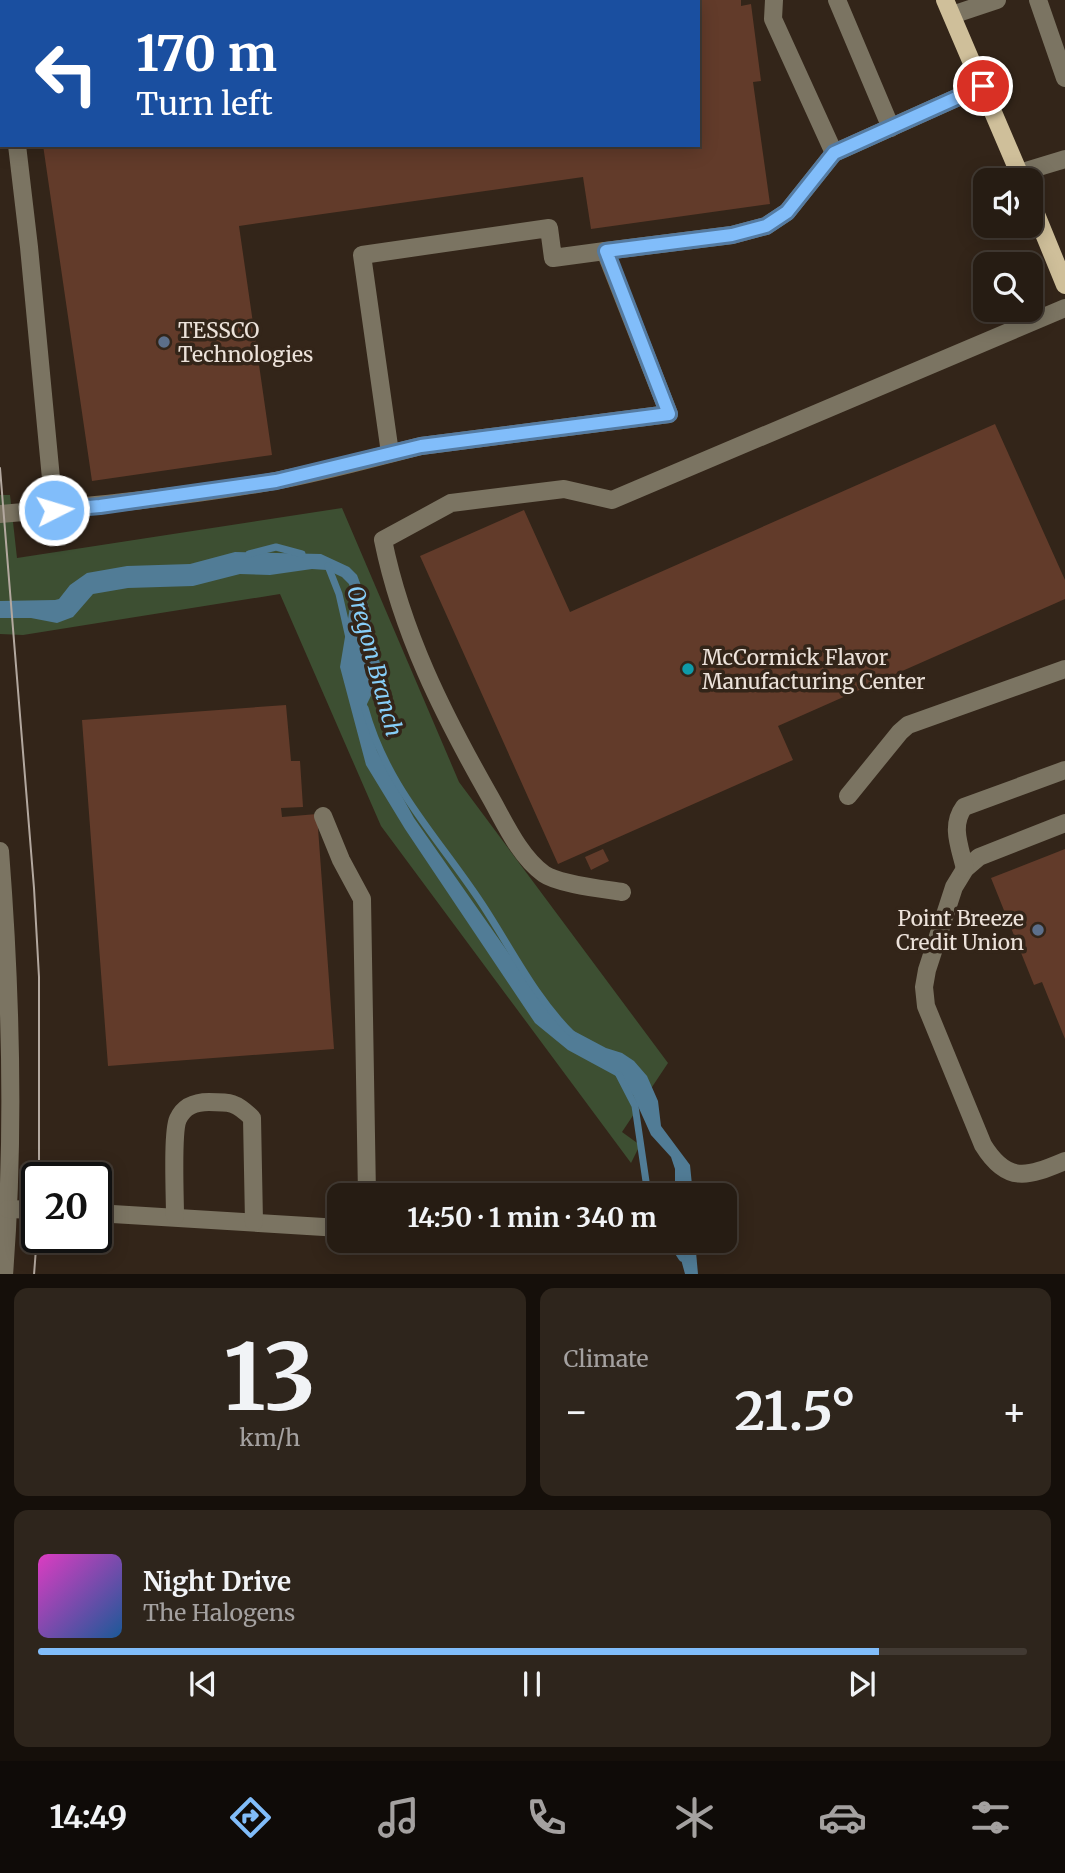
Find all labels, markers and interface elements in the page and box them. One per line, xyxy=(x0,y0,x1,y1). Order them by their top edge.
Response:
text: 170 m xyxy=(136,23,277,84)
icon: left xyxy=(21,28,112,119)
pin xyxy=(953,56,1013,116)
icon: arrive xyxy=(964,67,1002,105)
text: Turn left xyxy=(136,84,273,124)
map controls xyxy=(973,168,1043,322)
button: sound xyxy=(973,168,1043,238)
button: search xyxy=(973,252,1043,322)
place label: TESSCO Technologies xyxy=(178,317,313,368)
marker: TESSCO Technologies xyxy=(156,334,172,350)
position arrow xyxy=(17,473,91,547)
water label: Oregon Branch xyxy=(341,582,409,740)
place label: McCormick Flavor Manufacturing Center xyxy=(702,644,926,695)
marker: McCormick Flavor Manufacturing Center xyxy=(680,661,696,677)
place label: Point Breeze Credit Union xyxy=(896,905,1024,956)
marker: Point Breeze Credit Union xyxy=(1030,922,1046,938)
speed limit sign: 20 xyxy=(21,1162,112,1253)
text: 14:50 · 1 min · 340 m xyxy=(407,1201,657,1234)
text: 13 xyxy=(224,1320,316,1435)
text: Climate xyxy=(564,1344,649,1373)
text: 21.5° xyxy=(735,1379,856,1444)
text: − xyxy=(564,1388,589,1435)
text: + xyxy=(1002,1388,1027,1435)
text: km/h xyxy=(239,1423,300,1452)
text: Night Drive xyxy=(143,1565,291,1598)
text: The Halogens xyxy=(143,1598,295,1627)
icon: previous xyxy=(184,1665,222,1703)
icon: pause xyxy=(513,1665,551,1703)
icon: next xyxy=(843,1665,881,1703)
icon: directions xyxy=(226,1793,275,1842)
icon: music xyxy=(374,1793,423,1842)
icon: phone xyxy=(522,1793,571,1842)
icon: climate xyxy=(670,1793,719,1842)
icon: car xyxy=(818,1793,867,1842)
icon: filters xyxy=(966,1793,1015,1842)
text: 14:49 xyxy=(50,1797,127,1837)

